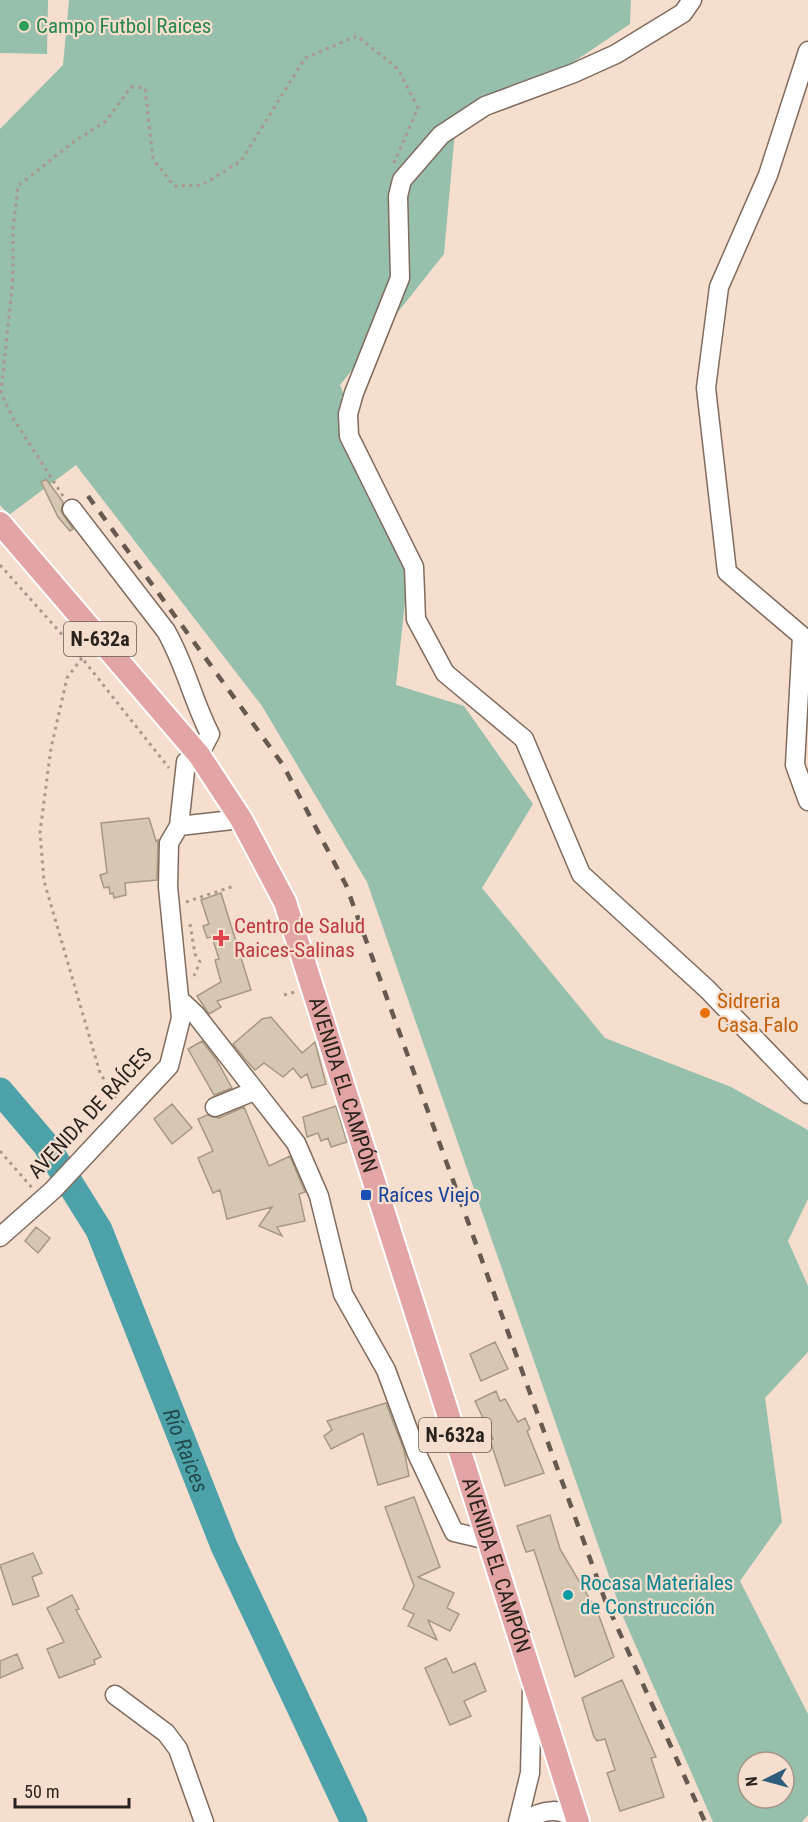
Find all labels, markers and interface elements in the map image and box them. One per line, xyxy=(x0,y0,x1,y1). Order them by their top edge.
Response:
place label: Campo Futbol Raices xyxy=(36,14,211,38)
marker: Campo Futbol Raices xyxy=(17,19,31,33)
road number: N-632a xyxy=(64,622,136,656)
place label: Centro de Salud Raices-Salinas xyxy=(234,914,365,962)
marker: Centro de Salud Raices-Salinas xyxy=(212,929,230,947)
place label: Sidreria Casa Falo xyxy=(717,989,799,1037)
street label: AVENIDA EL CAMPÓN xyxy=(304,994,382,1176)
marker: Sidreria Casa Falo xyxy=(698,1006,712,1020)
street label: AVENIDA DE RAÍCES xyxy=(23,1043,157,1183)
place label: Raíces Viejo xyxy=(378,1183,480,1207)
marker: Raíces Viejo xyxy=(359,1188,373,1202)
water label: Río Raices xyxy=(158,1405,214,1496)
road number: N-632a xyxy=(419,1418,491,1452)
street label: AVENIDA EL CAMPÓN xyxy=(457,1474,535,1656)
place label: Rocasa Materiales de Construcción xyxy=(580,1571,733,1619)
marker: Rocasa Materiales de Construcción xyxy=(561,1588,575,1602)
north arrow xyxy=(736,1750,796,1810)
scale bar xyxy=(15,1771,129,1809)
text: N xyxy=(742,1776,762,1787)
text: 50 m xyxy=(24,1781,59,1802)

